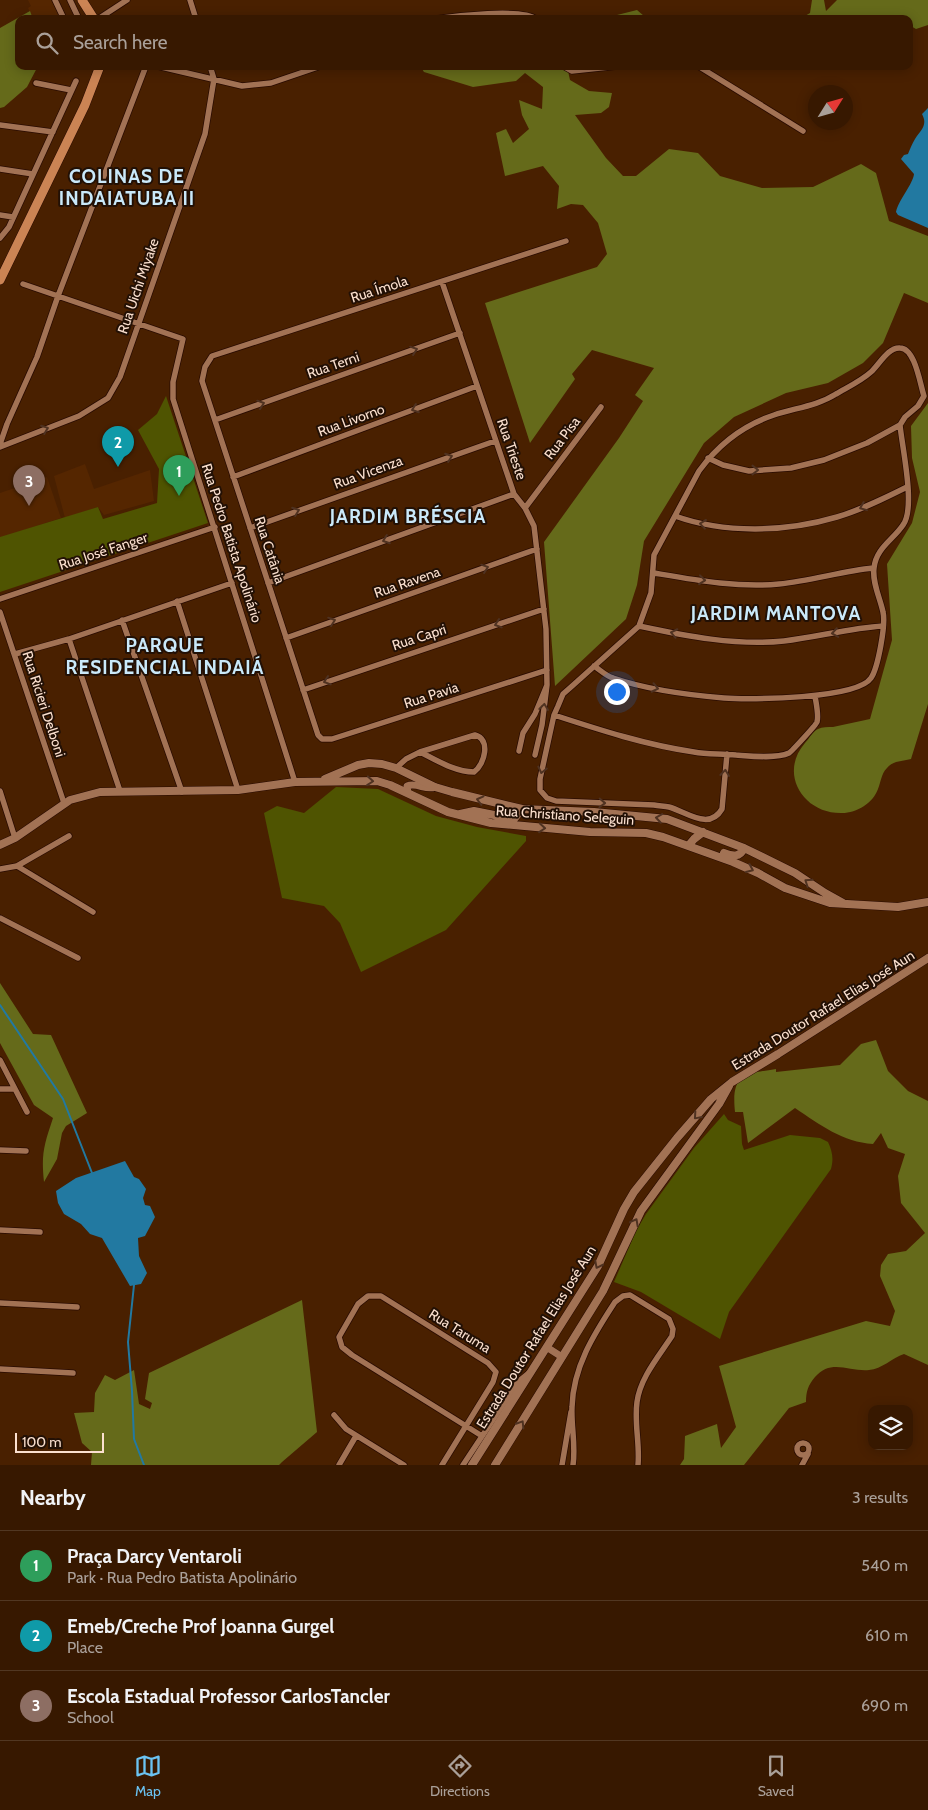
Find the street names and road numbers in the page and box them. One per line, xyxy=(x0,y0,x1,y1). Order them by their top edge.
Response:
street label: Rua Uichi Miyake xyxy=(113,236,163,336)
street label: Rua Ímola xyxy=(348,271,410,307)
street label: Rua Terni xyxy=(304,348,362,382)
street label: Rua Livorno xyxy=(315,399,387,440)
street label: Rua Pisa xyxy=(540,413,584,463)
street label: Rua Trieste xyxy=(493,416,531,482)
street label: Rua Vicenza xyxy=(331,451,405,493)
street label: Rua Pedro Batista Apolinário xyxy=(198,461,266,625)
street label: Rua Catânia xyxy=(251,514,289,586)
street label: Rua José Fanger xyxy=(56,528,150,574)
street label: Rua Ravena xyxy=(372,562,443,602)
street label: Rua Capri xyxy=(390,620,448,654)
street label: Rua Ricieri Delboni xyxy=(18,649,70,759)
street label: Rua Pavia xyxy=(401,678,461,712)
street label: Rua Christiano Seleguin xyxy=(495,801,635,829)
street label: Estrada Doutor Rafael Elias José Aun xyxy=(728,946,918,1074)
street label: Estrada Doutor Rafael Elias José Aun xyxy=(472,1242,600,1432)
street label: Rua Taruma xyxy=(426,1305,494,1357)

